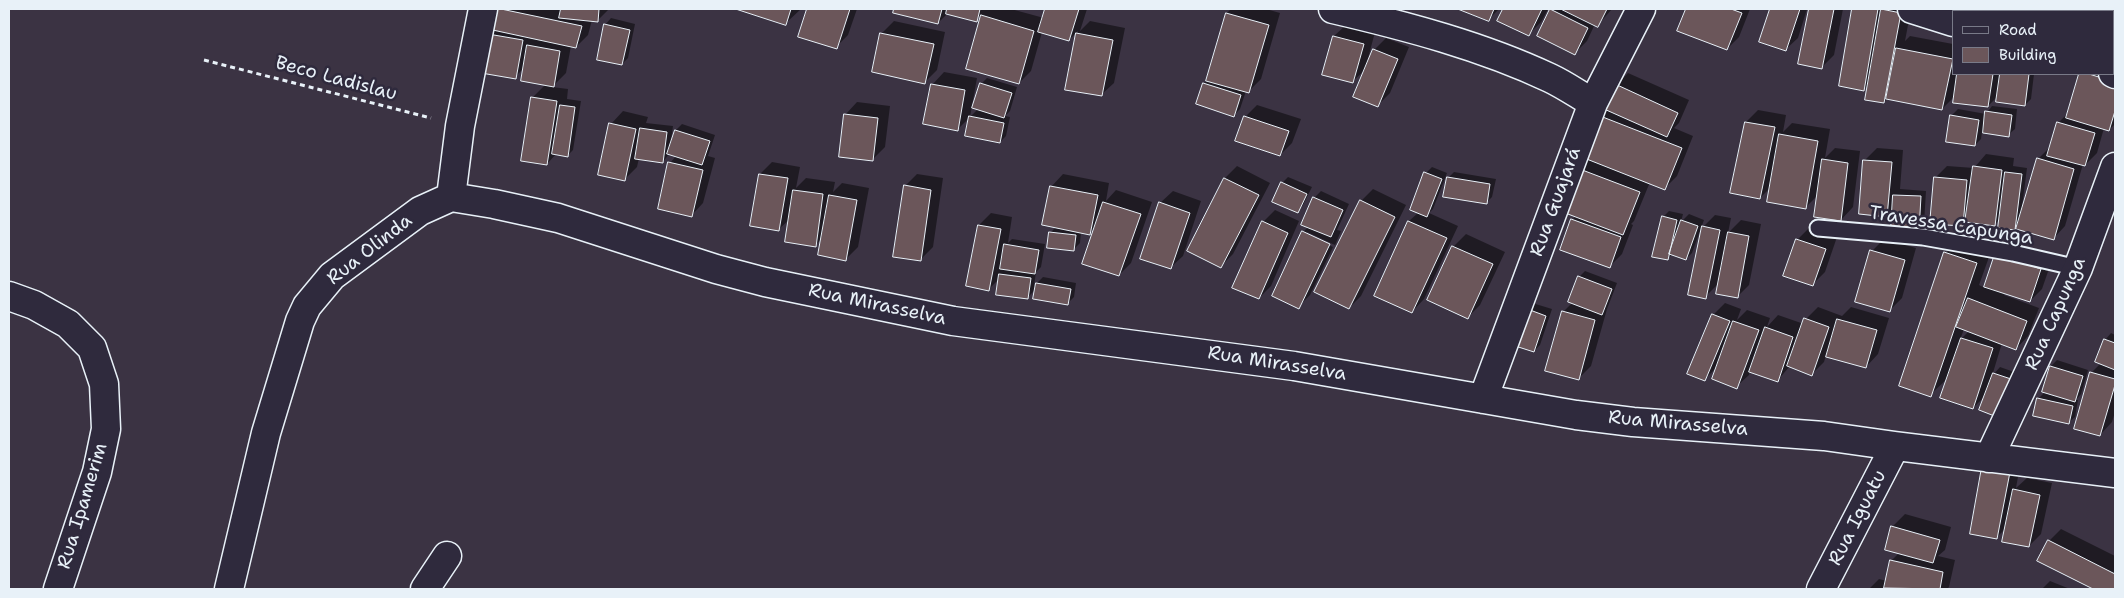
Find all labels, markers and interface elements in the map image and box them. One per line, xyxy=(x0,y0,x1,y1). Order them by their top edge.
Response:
legend xyxy=(1952,10,2114,75)
text: Road xyxy=(1999,20,2037,40)
text: Building xyxy=(1999,45,2056,65)
street label: Beco Ladislau xyxy=(273,52,399,106)
street label: Rua Guajará xyxy=(1526,144,1586,260)
street label: Travessa Capunga xyxy=(1868,202,2034,250)
street label: Rua Olinda xyxy=(323,210,417,290)
street label: Rua Capunga xyxy=(2021,254,2091,374)
street label: Rua Mirasselva xyxy=(806,279,948,331)
street label: Rua Mirasselva xyxy=(1206,342,1348,386)
street label: Rua Mirasselva xyxy=(1607,407,1749,441)
street label: Rua Ipamerim xyxy=(53,440,113,572)
street label: Rua Iguatu xyxy=(1824,466,1892,570)

